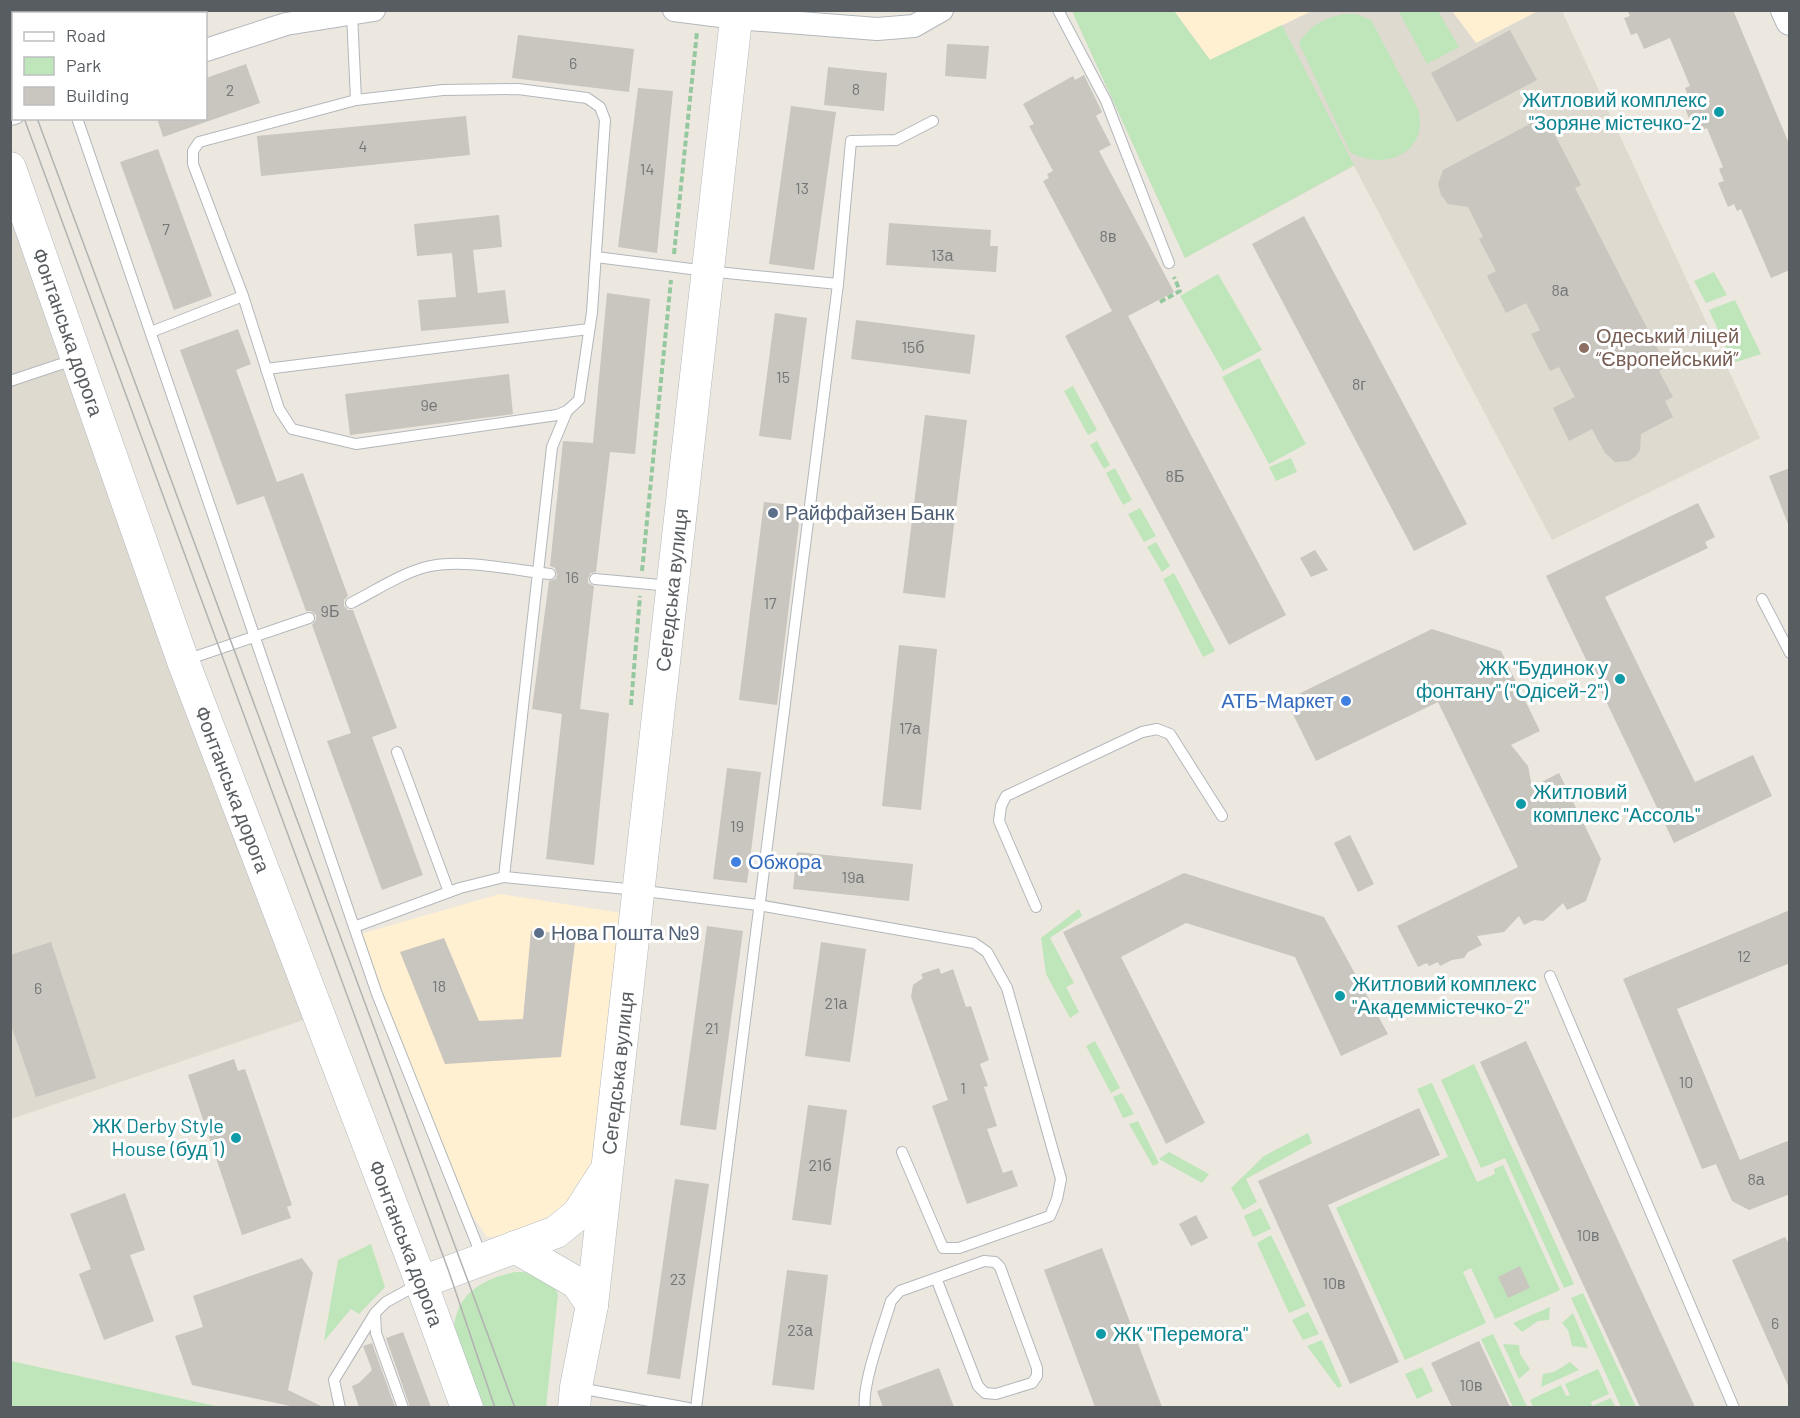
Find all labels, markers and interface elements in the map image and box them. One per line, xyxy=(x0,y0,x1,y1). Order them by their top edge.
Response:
legend xyxy=(12,12,207,120)
text: Road xyxy=(66,24,106,46)
house number: 6 xyxy=(569,53,577,72)
text: Park xyxy=(66,54,101,76)
house number: 8 xyxy=(852,79,860,98)
house number: 2 xyxy=(226,80,234,99)
text: Building xyxy=(66,84,129,106)
place label: Житловий комплекс "Зоряне містечко-2" xyxy=(1522,87,1707,134)
marker: Житловий комплекс "Зоряне містечко-2" xyxy=(1712,105,1726,119)
house number: 4 xyxy=(359,136,367,155)
house number: 14 xyxy=(640,159,654,178)
house number: 13 xyxy=(795,178,809,197)
house number: 7 xyxy=(162,219,170,238)
house number: 8в xyxy=(1100,226,1116,245)
street label: Фонтанська дорога xyxy=(28,245,109,420)
house number: 13а xyxy=(931,245,953,264)
house number: 8а xyxy=(1551,280,1569,299)
place label: Одеський ліцей “Європейський” xyxy=(1596,323,1739,370)
house number: 15б xyxy=(902,337,925,356)
marker: Одеський ліцей “Європейський” xyxy=(1577,341,1591,355)
house number: 15 xyxy=(776,367,790,386)
house number: 8г xyxy=(1352,374,1366,393)
house number: 9е xyxy=(420,395,438,414)
house number: 8Б xyxy=(1166,466,1184,485)
place label: Райффайзен Банк xyxy=(785,500,955,524)
marker: Райффайзен Банк xyxy=(766,506,780,520)
street label: Сегедська вулиця xyxy=(650,507,692,673)
house number: 16 xyxy=(565,567,579,586)
house number: 17 xyxy=(763,593,777,612)
house number: 9Б xyxy=(321,601,339,620)
place label: ЖК "Будинок у фонтану" ("Одісей-2") xyxy=(1416,655,1609,702)
marker: ЖК "Будинок у фонтану" ("Одісей-2") xyxy=(1613,672,1627,686)
place label: АТБ-Маркет xyxy=(1221,688,1334,712)
marker: АТБ-Маркет xyxy=(1339,694,1353,708)
street label: Фонтанська дорога xyxy=(190,702,276,876)
house number: 17а xyxy=(899,718,921,737)
place label: Житловий комплекс "Ассоль" xyxy=(1533,779,1700,826)
marker: Житловий комплекс "Ассоль" xyxy=(1514,797,1528,811)
house number: 19 xyxy=(730,816,744,835)
place label: Обжора xyxy=(748,849,822,873)
marker: Обжора xyxy=(729,855,743,869)
house number: 19а xyxy=(842,867,865,886)
place label: Нова Пошта №9 xyxy=(551,920,700,944)
marker: Нова Пошта №9 xyxy=(532,926,546,940)
house number: 12 xyxy=(1737,946,1751,965)
place label: Житловий комплекс "Академмістечко-2" xyxy=(1352,971,1537,1018)
house number: 18 xyxy=(432,976,446,995)
house number: 6 xyxy=(34,978,42,997)
marker: Житловий комплекс "Академмістечко-2" xyxy=(1333,989,1347,1003)
street label: Сегедська вулиця xyxy=(596,990,638,1156)
house number: 21а xyxy=(825,993,848,1012)
house number: 21 xyxy=(705,1018,719,1037)
house number: 10 xyxy=(1679,1072,1693,1091)
house number: 1 xyxy=(960,1078,966,1097)
place label: ЖК Derby Style House (буд 1) xyxy=(92,1113,225,1160)
marker: ЖК Derby Style House (буд 1) xyxy=(229,1131,243,1145)
house number: 21б xyxy=(808,1155,832,1174)
street label: Фонтанська дорога xyxy=(364,1156,449,1330)
house number: 8а xyxy=(1747,1169,1765,1188)
house number: 10в xyxy=(1576,1225,1600,1244)
house number: 23 xyxy=(670,1269,686,1288)
house number: 10в xyxy=(1322,1273,1346,1292)
house number: 6 xyxy=(1771,1313,1779,1332)
house number: 23а xyxy=(787,1320,813,1339)
place label: ЖК "Перемога" xyxy=(1113,1321,1248,1345)
marker: ЖК "Перемога" xyxy=(1094,1327,1108,1341)
house number: 10в xyxy=(1459,1375,1483,1394)

